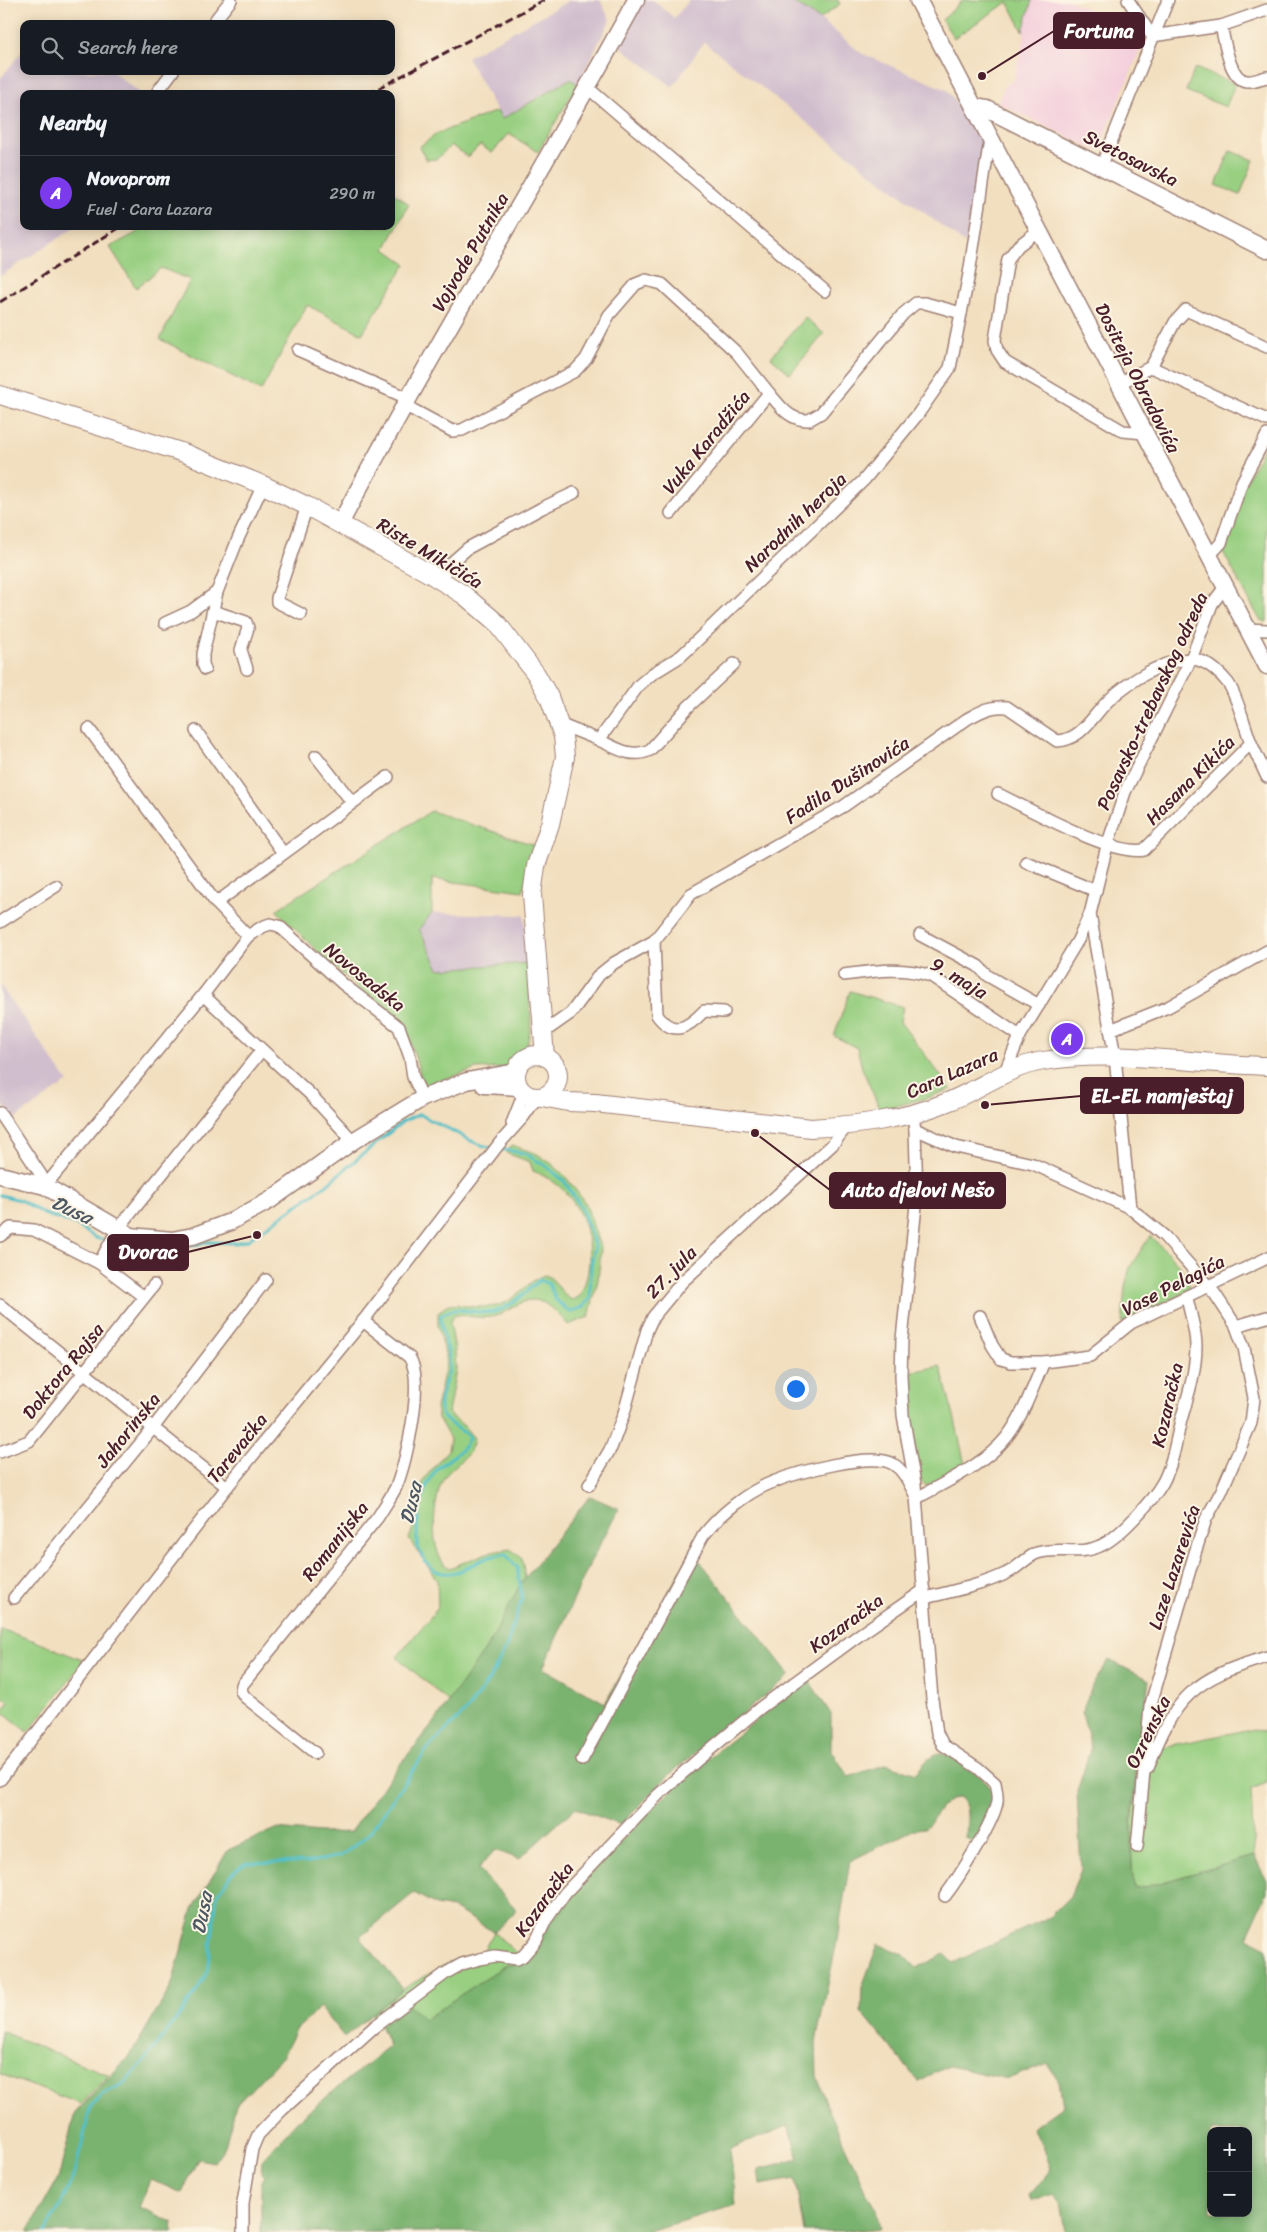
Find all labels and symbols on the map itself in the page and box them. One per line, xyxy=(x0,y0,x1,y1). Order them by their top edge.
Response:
callout: Fortuna xyxy=(1054,13,1144,48)
text: Fortuna xyxy=(1063,14,1135,49)
street label: Svetosavska xyxy=(1078,120,1185,196)
street label: Vojvode Putnika xyxy=(422,186,518,318)
street label: Dositeja Obradovića xyxy=(1086,297,1190,459)
street label: Vuka Karadžića xyxy=(653,382,759,502)
street label: Narodnih heroja xyxy=(736,463,855,580)
street label: Riste Mikičića xyxy=(370,508,490,598)
street label: Posavsko-trebavskog odreda xyxy=(1087,586,1217,816)
street label: Fadila Dušinovića xyxy=(778,727,916,833)
street label: Hasana Kikića xyxy=(1137,727,1243,833)
street label: Novosadska xyxy=(317,933,414,1021)
street label: 9. maja xyxy=(924,948,995,1008)
pin: A xyxy=(1051,1020,1083,1058)
street label: Cara Lazara xyxy=(901,1038,1004,1108)
callout: EL-EL namještaj xyxy=(1081,1078,1243,1113)
text: EL-EL namještaj xyxy=(1091,1079,1233,1114)
callout: Auto djelovi Nešo xyxy=(830,1173,1005,1208)
text: Auto djelovi Nešo xyxy=(841,1173,995,1208)
water label: Dusa xyxy=(46,1185,101,1236)
callout: Dvorac xyxy=(108,1235,188,1270)
text: Dvorac xyxy=(118,1235,179,1270)
street label: 27. jula xyxy=(637,1237,705,1306)
street label: Vase Pelagića xyxy=(1116,1245,1231,1325)
street label: Doktora Rajsa xyxy=(13,1315,113,1427)
street label: Kozaračka xyxy=(1141,1359,1193,1451)
your location xyxy=(783,1376,809,1402)
street label: Jahorinska xyxy=(86,1384,169,1476)
street label: Tarevačka xyxy=(198,1405,276,1491)
water label: Dusa xyxy=(389,1476,433,1527)
street label: Romanijska xyxy=(293,1493,377,1588)
street label: Laze Lazarevića xyxy=(1138,1500,1210,1634)
street label: Kozaračka xyxy=(801,1584,891,1662)
street label: Ozrenska xyxy=(1116,1689,1180,1774)
street label: Kozaračka xyxy=(505,1854,583,1944)
water label: Dusa xyxy=(181,1886,224,1937)

